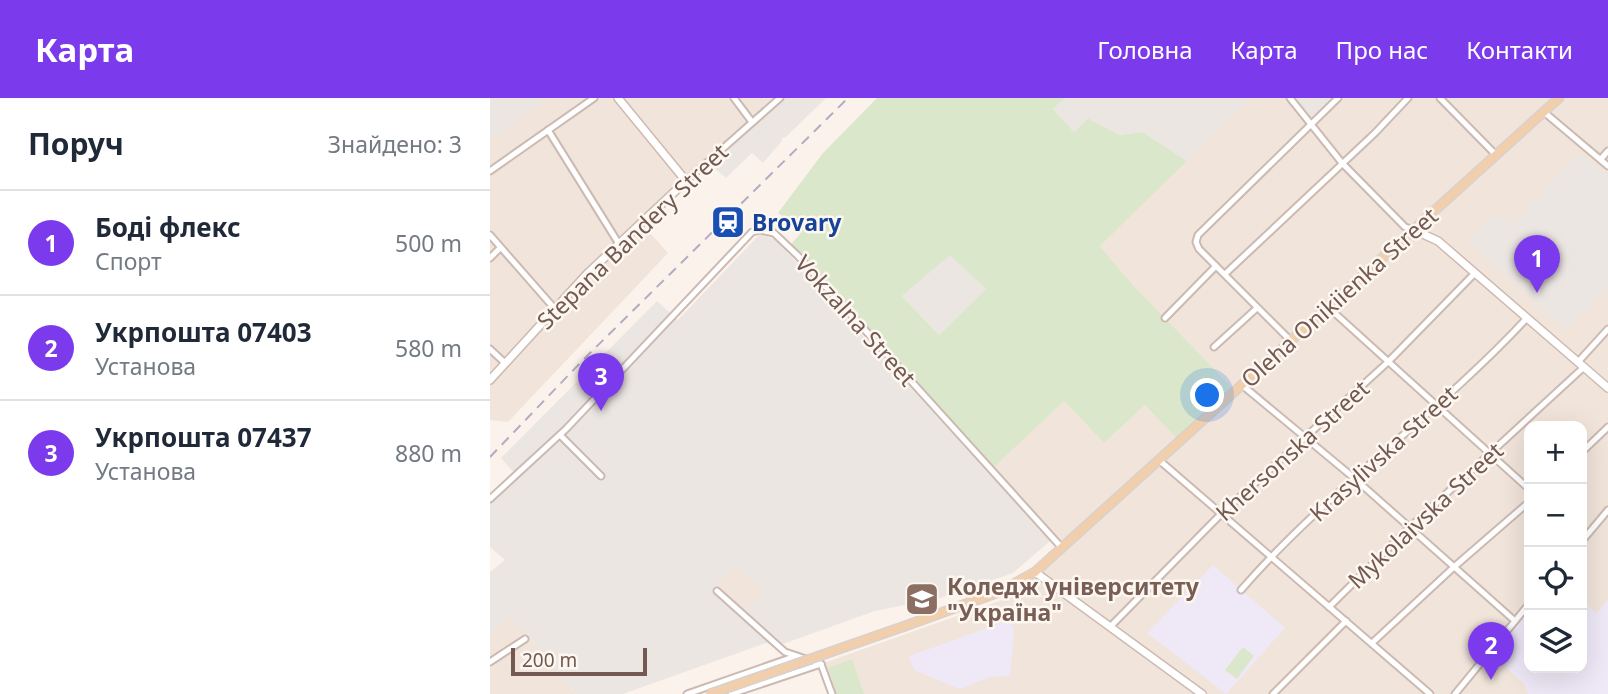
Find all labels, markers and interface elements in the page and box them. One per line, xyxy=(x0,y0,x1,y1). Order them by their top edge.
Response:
text: Карта xyxy=(35,27,134,72)
text: Головна xyxy=(1097,33,1193,66)
text: Карта xyxy=(1231,33,1298,66)
text: Про нас xyxy=(1336,33,1428,66)
text: Контакти xyxy=(1466,33,1573,66)
text: Поруч xyxy=(28,123,124,164)
text: Знайдено: 3 xyxy=(328,128,462,160)
street label: Stepana Bandery Street xyxy=(529,136,735,336)
street label: Oleha Onikiienka Street xyxy=(1234,200,1444,394)
station icon: Brovary xyxy=(709,203,747,241)
place label: Brovary xyxy=(752,206,842,238)
text: Боді флекс xyxy=(95,209,241,245)
text: 1 xyxy=(44,227,58,259)
text: 500 m xyxy=(395,227,462,259)
pin: 1 xyxy=(1514,235,1560,293)
text: Спорт xyxy=(95,245,162,277)
street label: Vokzalna Street xyxy=(788,247,924,393)
text: Укрпошта 07403 xyxy=(95,314,312,350)
text: 2 xyxy=(44,332,58,364)
text: 580 m xyxy=(395,332,462,364)
text: Установа xyxy=(95,350,196,382)
pin: 3 xyxy=(578,353,624,411)
street label: Khersonska Street xyxy=(1208,372,1376,528)
your location xyxy=(1190,378,1224,412)
street label: Krasylivska Street xyxy=(1302,378,1464,528)
text: Укрпошта 07437 xyxy=(95,419,312,455)
map controls xyxy=(1524,421,1587,673)
button: + xyxy=(1524,421,1587,484)
street label: Mykolaivska Street xyxy=(1340,435,1510,595)
text: 3 xyxy=(44,437,58,469)
text: 880 m xyxy=(395,437,462,469)
text: Установа xyxy=(95,455,196,487)
button: − xyxy=(1524,484,1587,547)
button: locate xyxy=(1524,547,1587,610)
place label: Коледж університету "Україна" xyxy=(947,570,1200,628)
school or university icon: Коледж університету "Україна" xyxy=(903,580,941,618)
button: layers xyxy=(1524,610,1587,673)
pin: 2 xyxy=(1468,622,1514,680)
scale bar xyxy=(511,645,648,677)
text: 200 m xyxy=(522,647,577,673)

